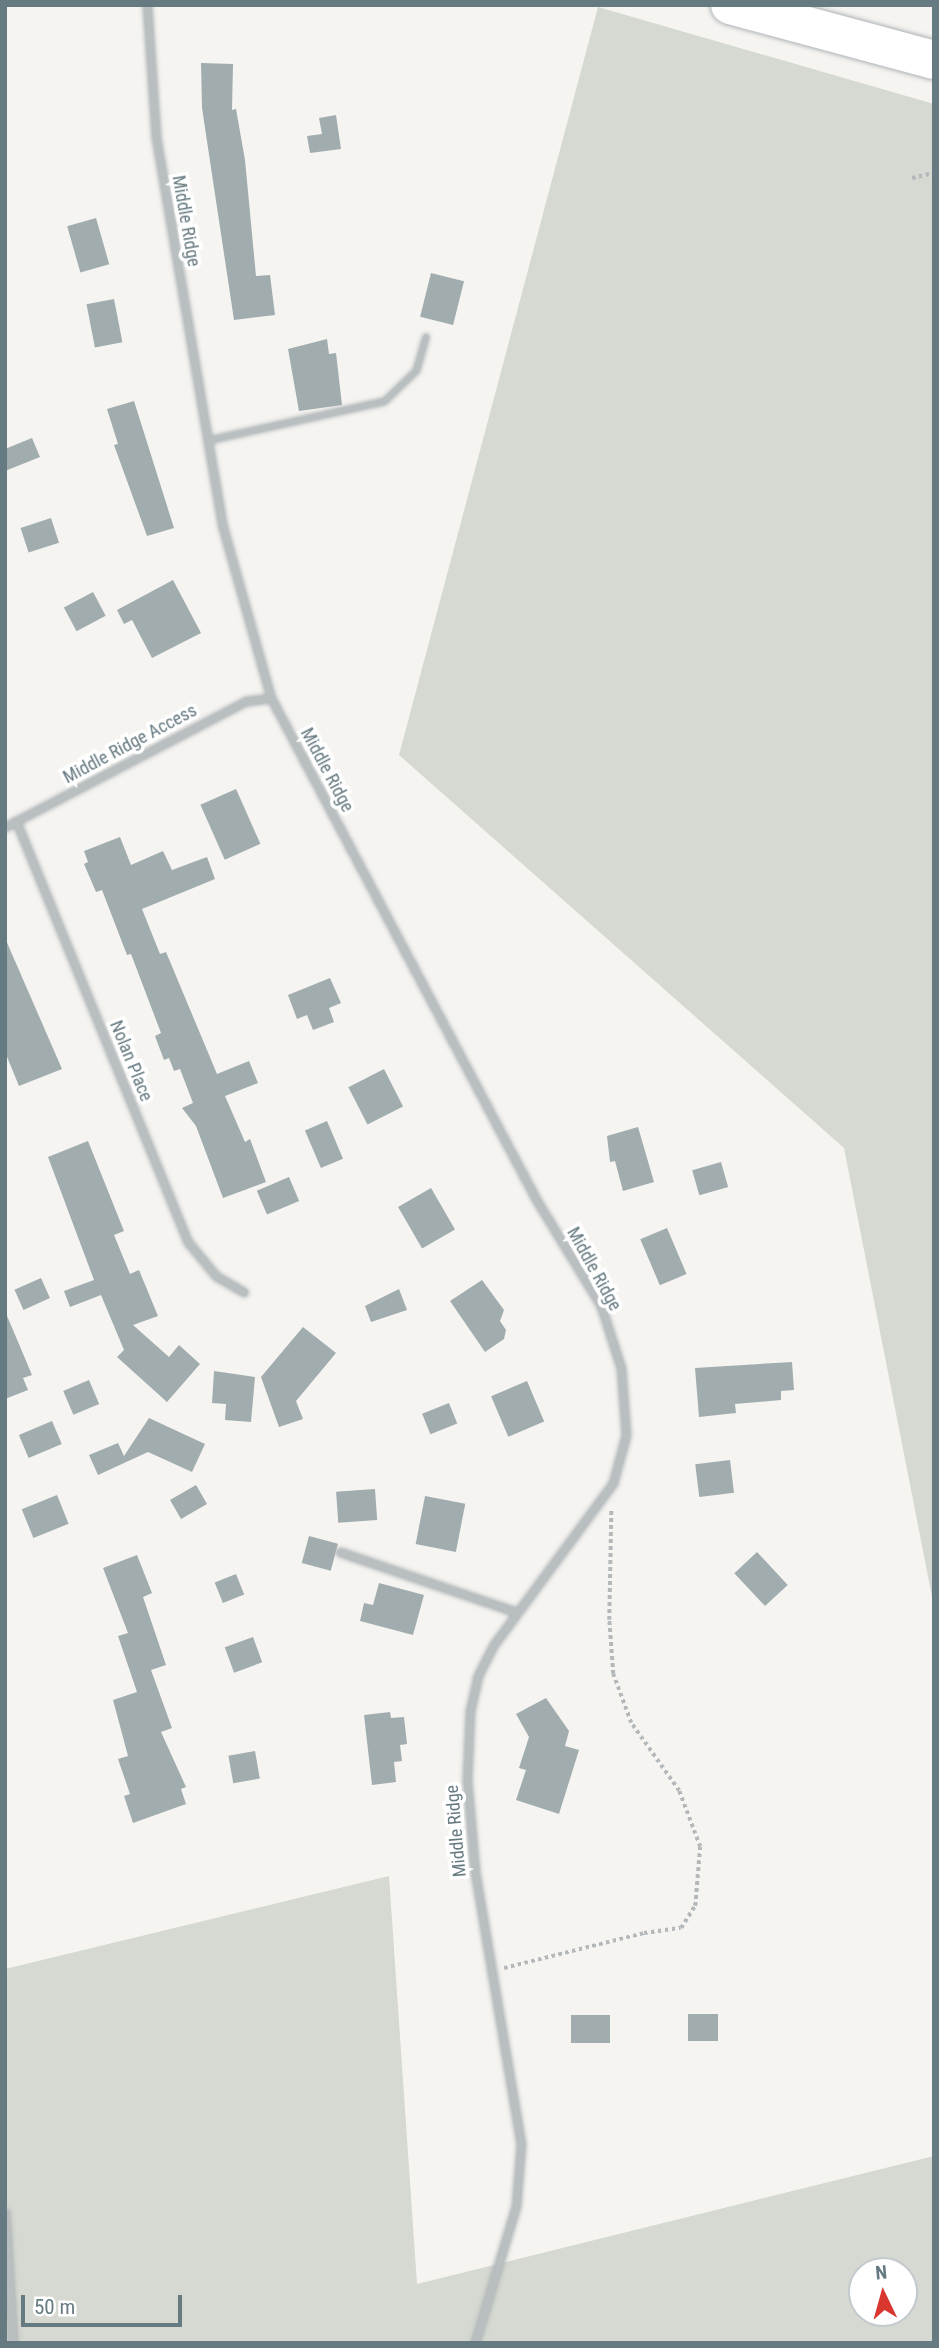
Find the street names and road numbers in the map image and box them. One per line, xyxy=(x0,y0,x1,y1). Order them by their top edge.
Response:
street label: Middle Ridge xyxy=(167,174,205,268)
street label: Middle Ridge Access xyxy=(59,700,201,788)
street label: Middle Ridge xyxy=(296,724,358,816)
street label: Nolan Place xyxy=(105,1017,157,1105)
street label: Middle Ridge xyxy=(562,1223,626,1315)
street label: Middle Ridge xyxy=(441,1784,471,1878)

